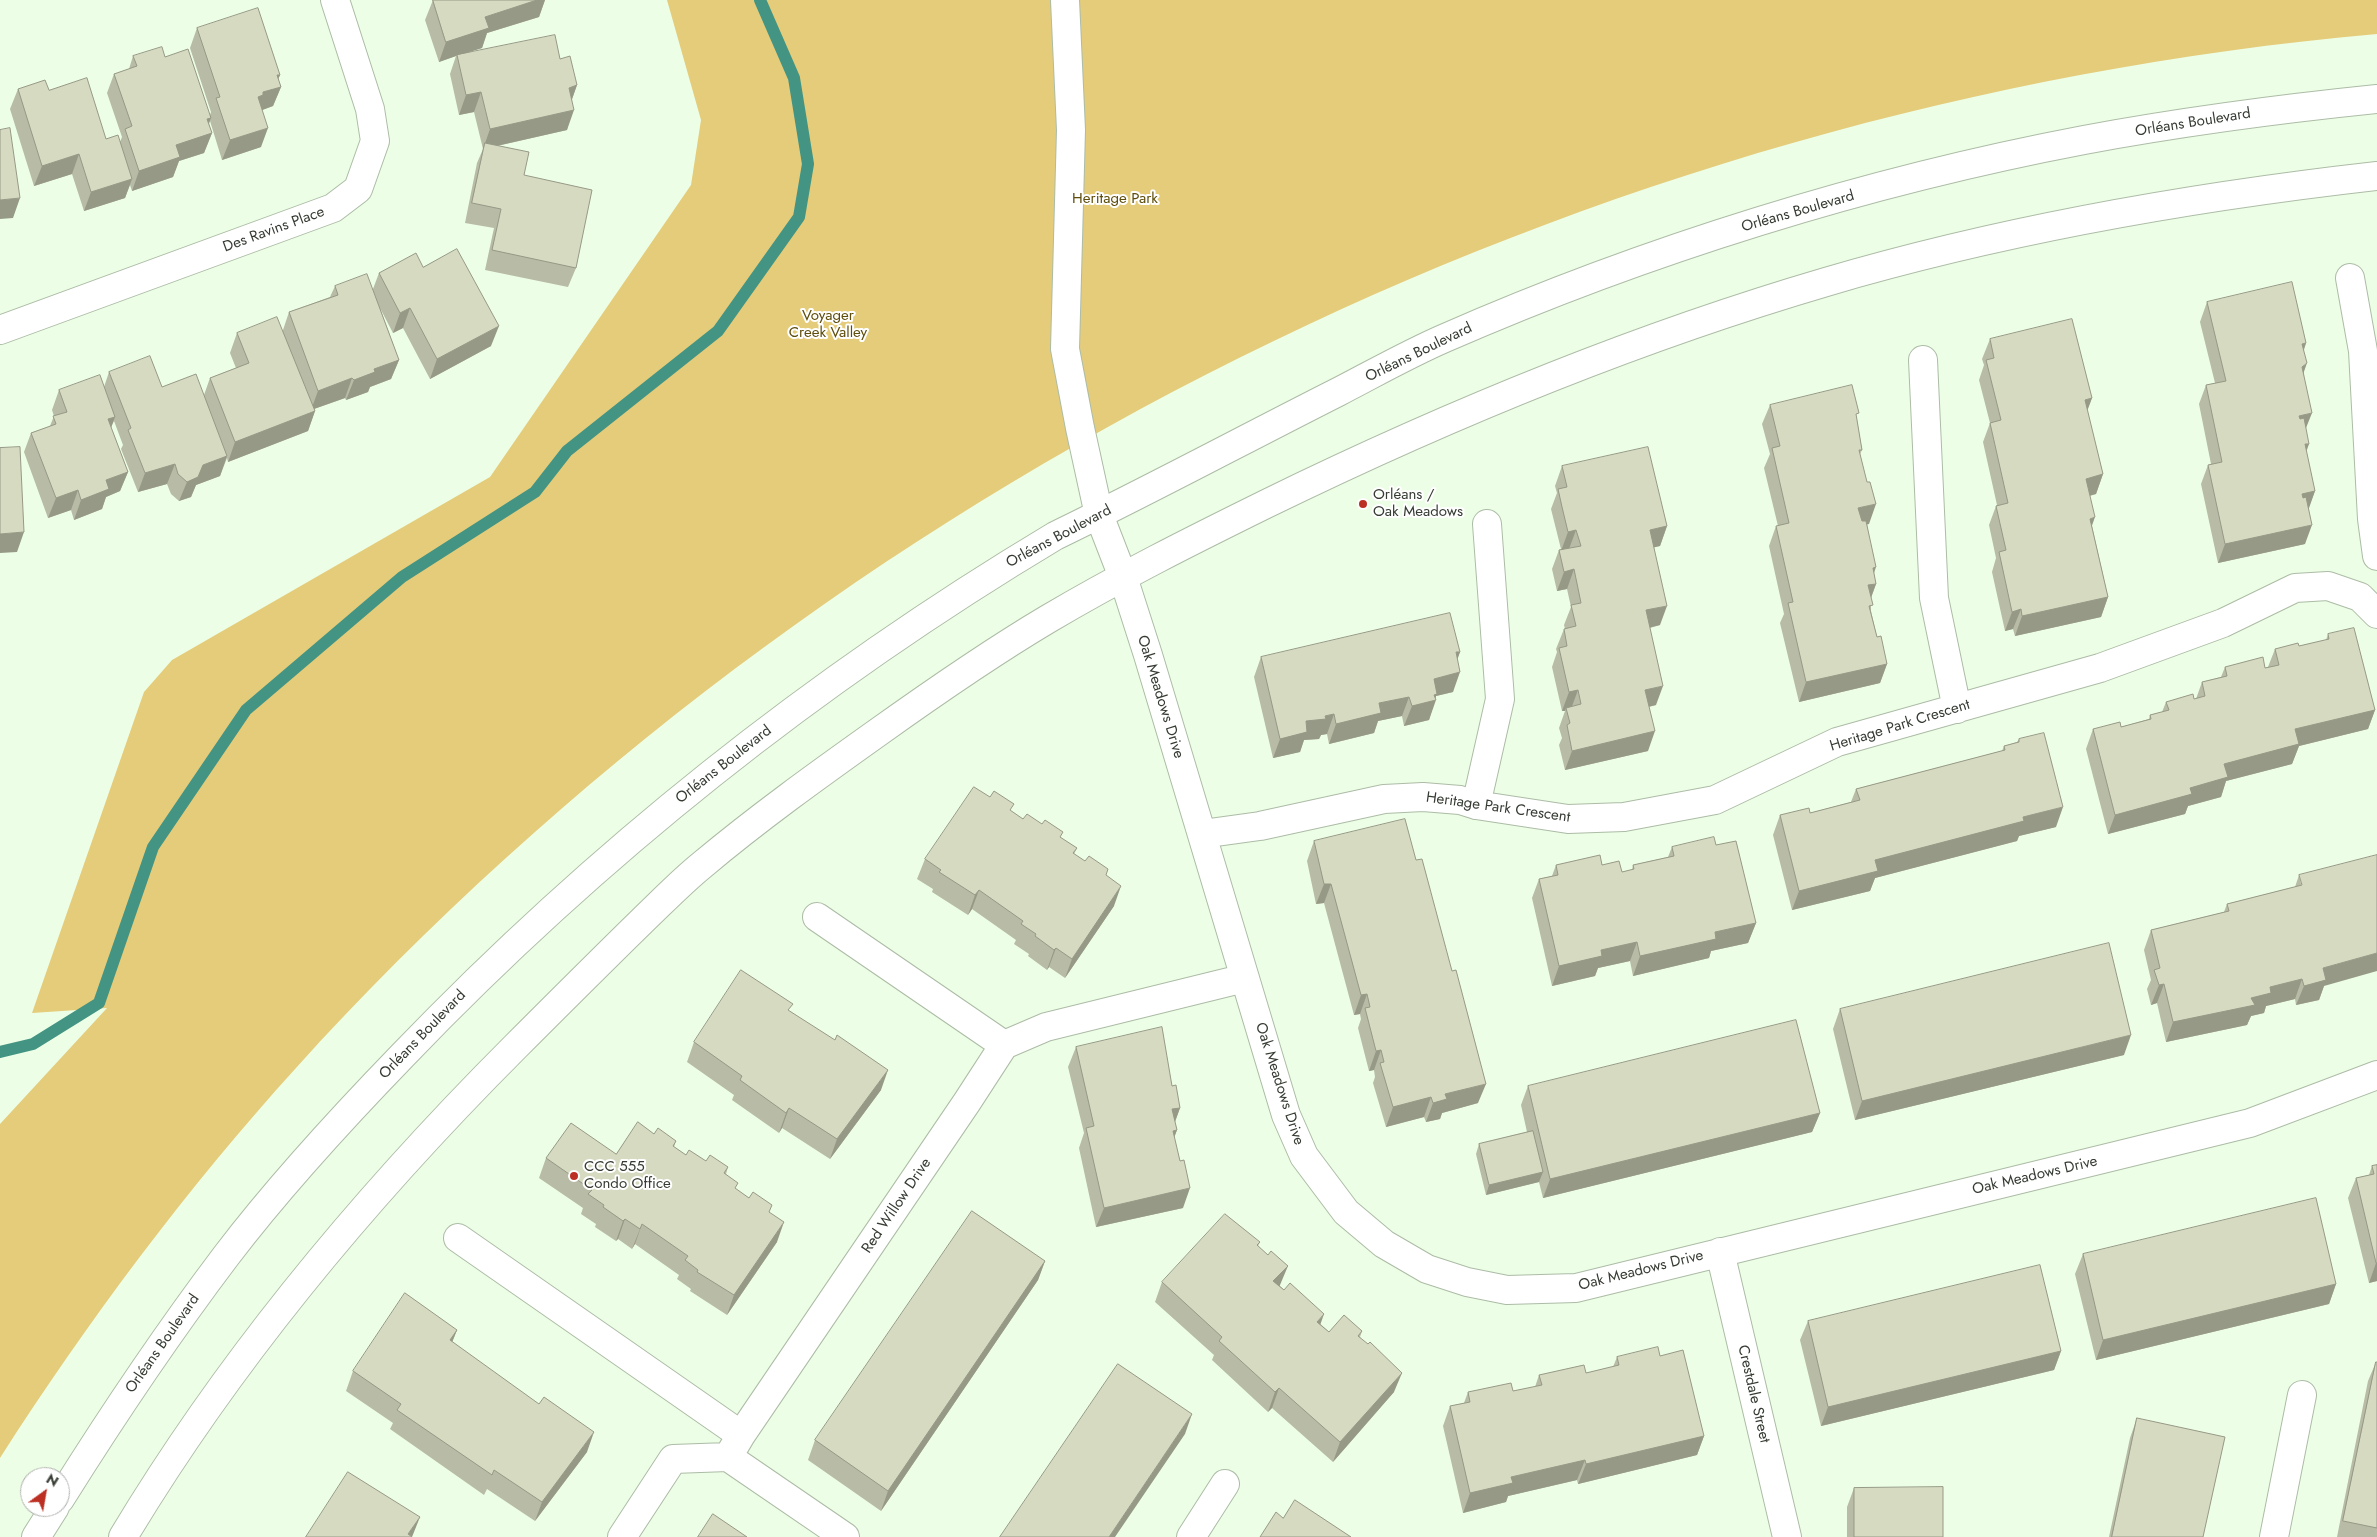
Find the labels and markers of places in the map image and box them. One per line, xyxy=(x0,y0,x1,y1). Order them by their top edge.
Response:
place label: Orléans / Oak Meadows xyxy=(1373,486,1463,521)
marker: Orléans / Oak Meadows xyxy=(1357,498,1369,510)
place label: CCC 555 Condo Office xyxy=(584,1158,671,1193)
marker: CCC 555 Condo Office xyxy=(568,1170,580,1182)

